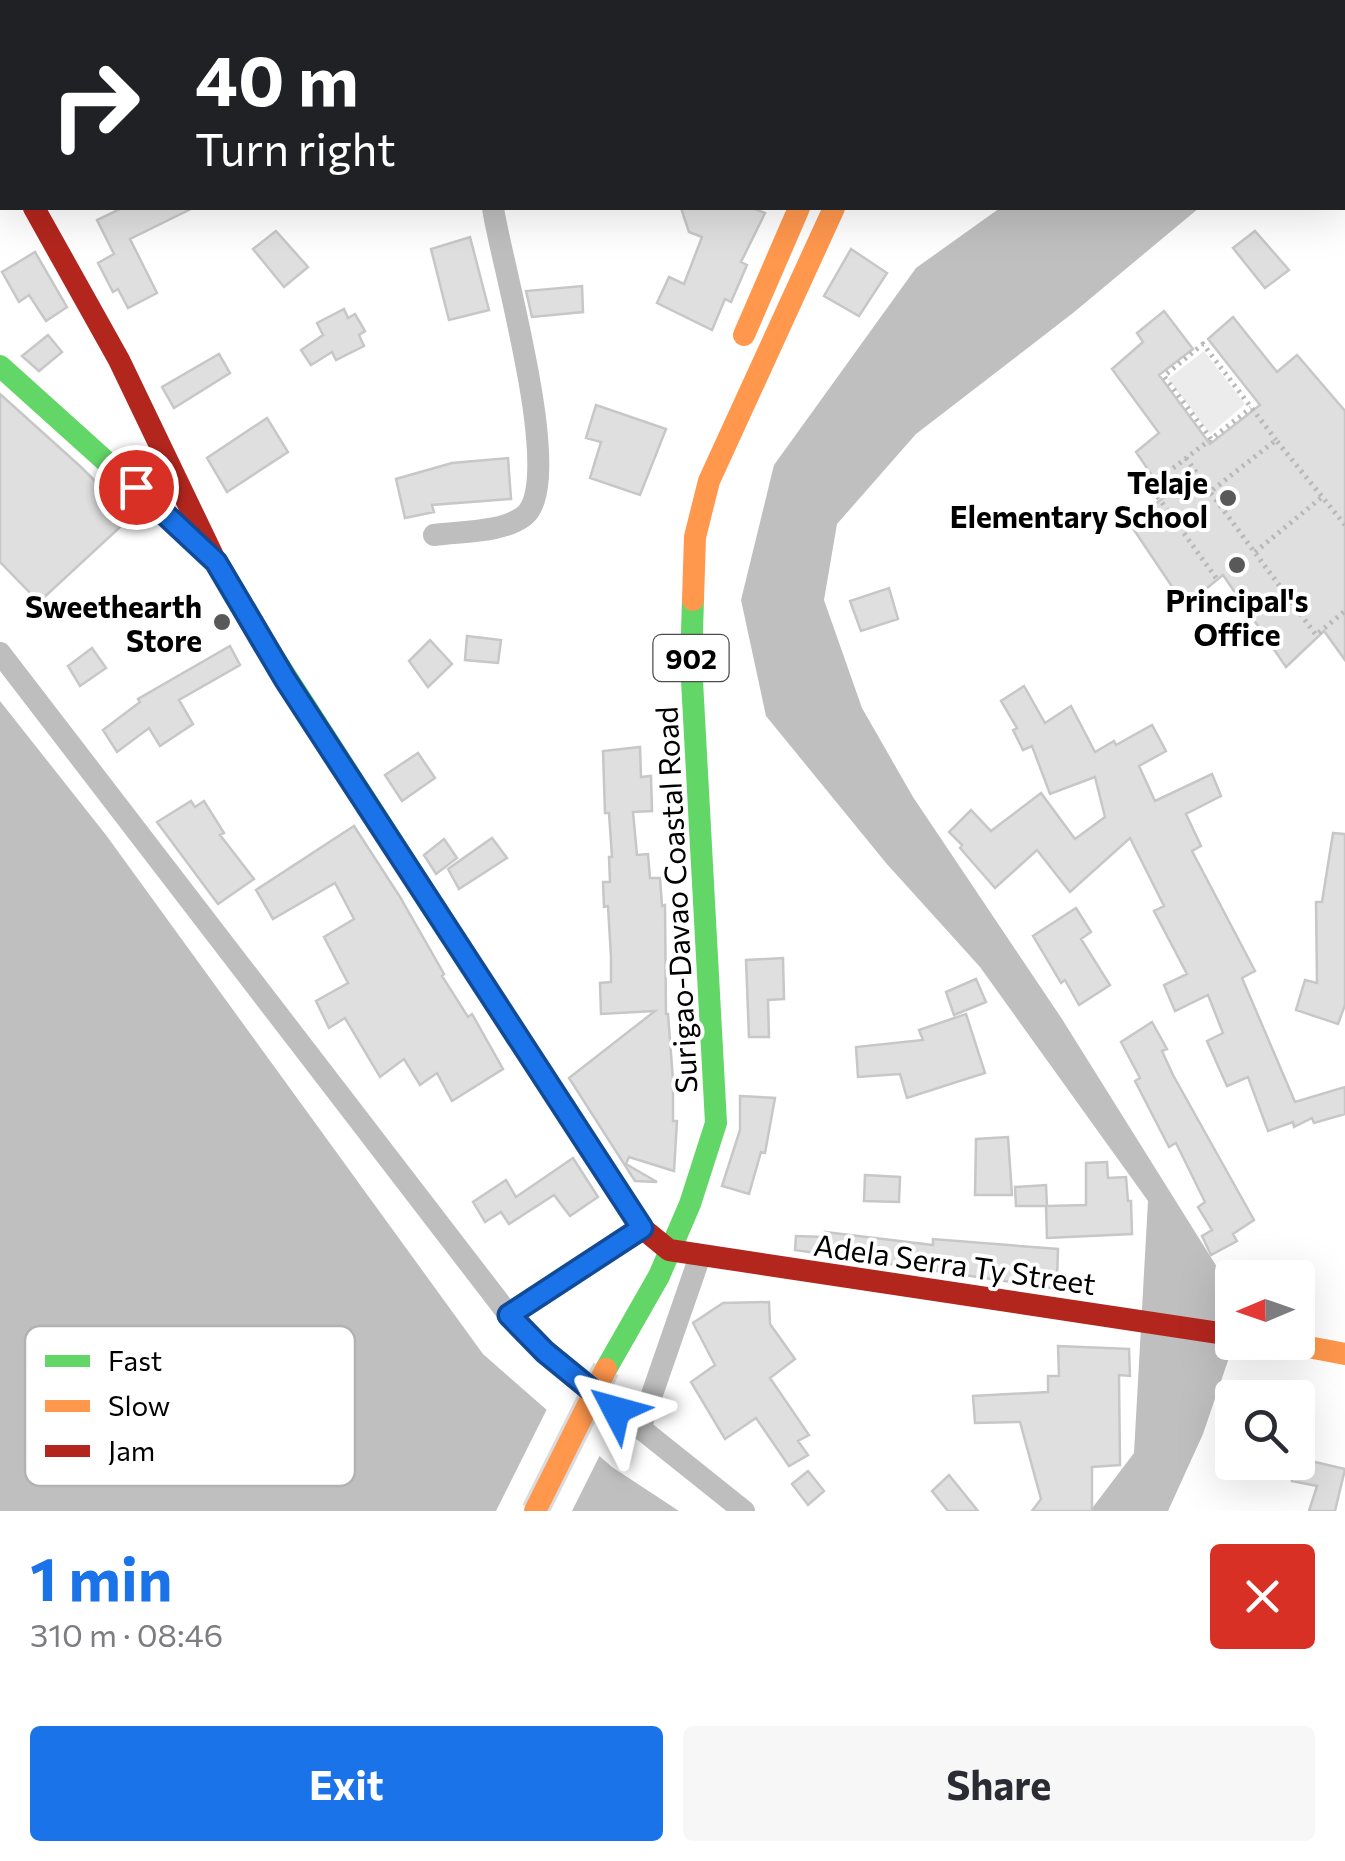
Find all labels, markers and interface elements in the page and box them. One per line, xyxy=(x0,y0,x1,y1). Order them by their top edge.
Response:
text: 40 m xyxy=(195,35,359,120)
icon: right xyxy=(30,40,160,170)
text: Turn right xyxy=(195,120,396,175)
pin xyxy=(94,445,179,530)
icon: arrive xyxy=(109,460,164,515)
place label: Telaje Elementary School xyxy=(950,463,1208,534)
marker: Telaje Elementary School xyxy=(1217,487,1239,509)
marker: Principal's Office xyxy=(1226,554,1248,576)
place label: Principal's Office xyxy=(1166,581,1308,652)
place label: Sweethearth Store xyxy=(25,587,202,658)
marker: Sweethearth Store xyxy=(211,611,233,633)
road number: 902 xyxy=(654,635,728,681)
street label: Surigao-Davao Coastal Road xyxy=(646,706,704,1094)
street label: Adela Serra Ty Street xyxy=(812,1225,1098,1301)
north arrow xyxy=(1215,1260,1315,1360)
map controls xyxy=(1215,1260,1315,1480)
legend xyxy=(25,1326,355,1486)
text: Fast xyxy=(108,1343,162,1377)
position arrow xyxy=(564,1358,668,1462)
button: search xyxy=(1215,1380,1315,1480)
text: Slow xyxy=(108,1388,170,1422)
text: Jam xyxy=(108,1433,155,1467)
text: 1 min xyxy=(30,1540,172,1613)
button: close xyxy=(1210,1544,1315,1649)
text: 310 m · 08:46 xyxy=(30,1614,223,1654)
button: Exit xyxy=(30,1726,663,1841)
button: Share xyxy=(683,1726,1315,1841)

